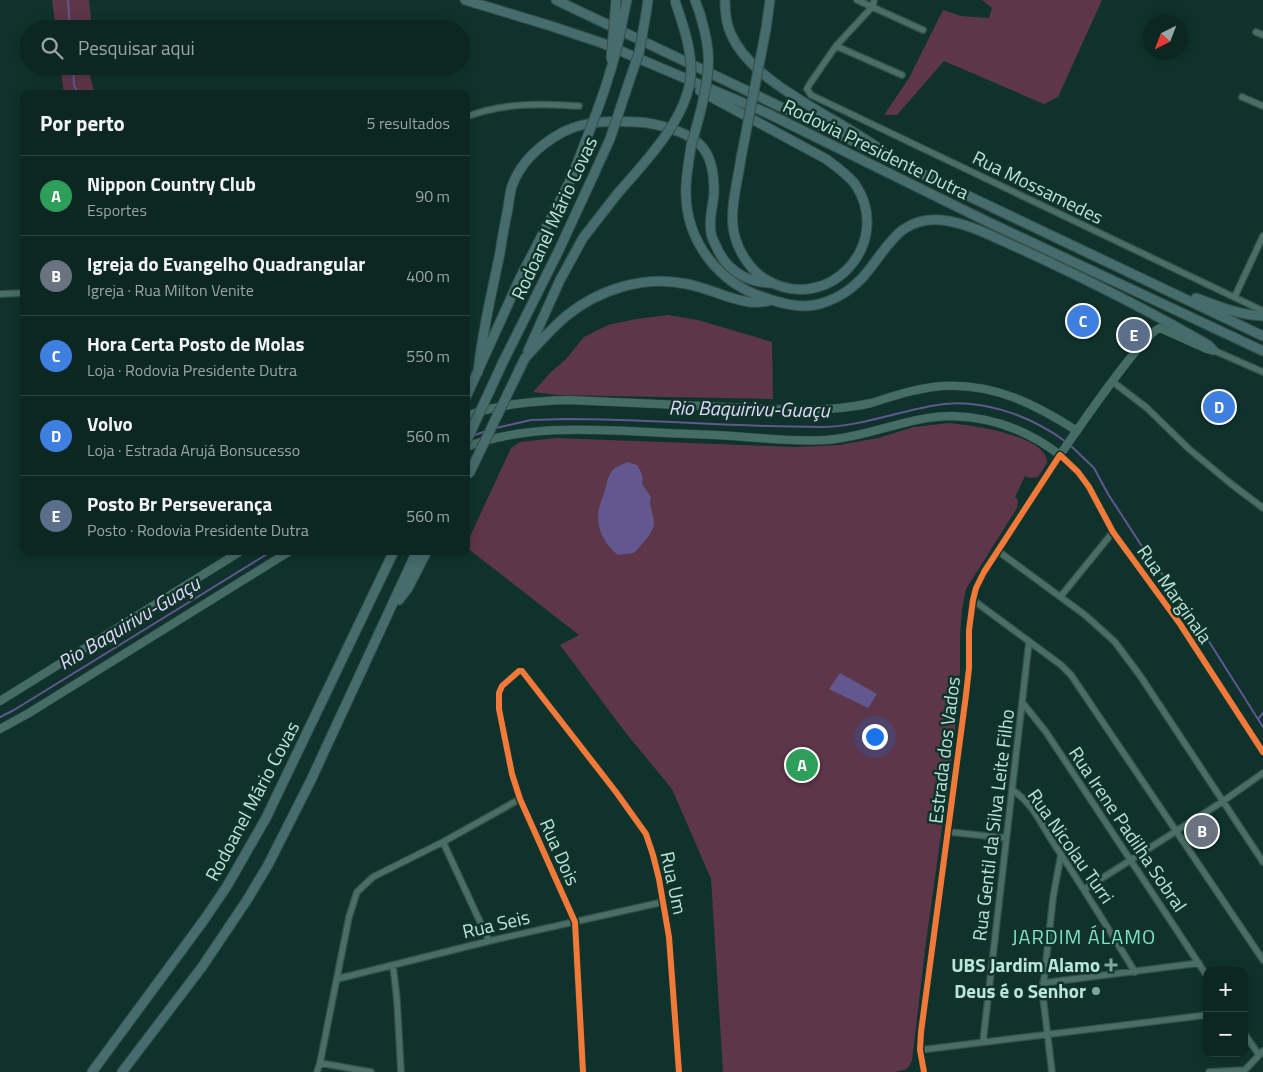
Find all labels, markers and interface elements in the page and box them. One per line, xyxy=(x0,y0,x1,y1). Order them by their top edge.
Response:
north arrow xyxy=(1143,15,1188,60)
search box xyxy=(20,20,470,75)
text: Pesquisar aqui xyxy=(78,33,195,62)
icon: search xyxy=(38,34,66,62)
street label: Rodovia Presidente Dutra xyxy=(778,91,975,207)
text: Por perto xyxy=(40,107,125,139)
text: 5 resultados xyxy=(366,111,450,135)
street label: Rodoanel Mário Covas xyxy=(503,131,604,304)
street label: Rua Mossamedes xyxy=(968,142,1109,231)
text: Nippon Country Club xyxy=(87,169,256,198)
text: A xyxy=(51,184,61,208)
text: 90 m xyxy=(415,184,450,208)
text: Esportes xyxy=(87,198,147,222)
text: Igreja do Evangelho Quadrangular xyxy=(87,249,365,278)
text: B xyxy=(51,264,61,288)
text: 400 m xyxy=(406,264,450,288)
text: Igreja · Rua Milton Venite xyxy=(87,278,254,302)
pin: C xyxy=(1067,302,1099,340)
pin: E xyxy=(1118,316,1150,354)
text: Hora Certa Posto de Molas xyxy=(87,329,304,358)
text: C xyxy=(52,344,60,368)
text: 550 m xyxy=(406,344,450,368)
text: Loja · Rodovia Presidente Dutra xyxy=(87,358,297,382)
pin: D xyxy=(1203,388,1235,426)
water label: Rio Baquirivu-Guaçu xyxy=(668,392,831,425)
text: Volvo xyxy=(87,409,133,438)
text: D xyxy=(51,424,61,448)
text: 560 m xyxy=(406,424,450,448)
text: Loja · Estrada Arujá Bonsucesso xyxy=(87,438,300,462)
text: Posto Br Perseverança xyxy=(87,489,272,518)
text: E xyxy=(52,504,60,528)
text: 560 m xyxy=(406,504,450,528)
text: Posto · Rodovia Presidente Dutra xyxy=(87,518,309,542)
street label: Rua Marginala xyxy=(1131,538,1221,649)
water label: Rio Baquirivu-Guaçu xyxy=(52,567,207,677)
street label: Estrada dos Vados xyxy=(920,675,967,825)
street label: Rua Gentil da Silva Leite Filho xyxy=(964,707,1021,943)
street label: Rodoanel Mário Covas xyxy=(197,716,306,886)
your location xyxy=(862,724,888,750)
street label: Rua Irene Padilha Sobral xyxy=(1062,740,1195,917)
pin: A xyxy=(786,746,818,784)
street label: Rua Nicolau Turri xyxy=(1021,782,1122,909)
pin: B xyxy=(1186,812,1218,850)
street label: Rua Dois xyxy=(533,814,588,890)
street label: Rua Um xyxy=(654,849,695,917)
street label: Rua Seis xyxy=(459,902,533,945)
district label: JARDIM ÁLAMO xyxy=(1012,921,1156,952)
place label: UBS Jardim Alamo xyxy=(951,950,1100,979)
marker: UBS Jardim Alamo xyxy=(1104,958,1118,972)
map controls xyxy=(1203,967,1248,1057)
button: + xyxy=(1203,967,1248,1012)
place label: Deus é o Senhor xyxy=(954,976,1086,1005)
marker: Deus é o Senhor xyxy=(1090,985,1102,997)
button: − xyxy=(1203,1012,1248,1057)

